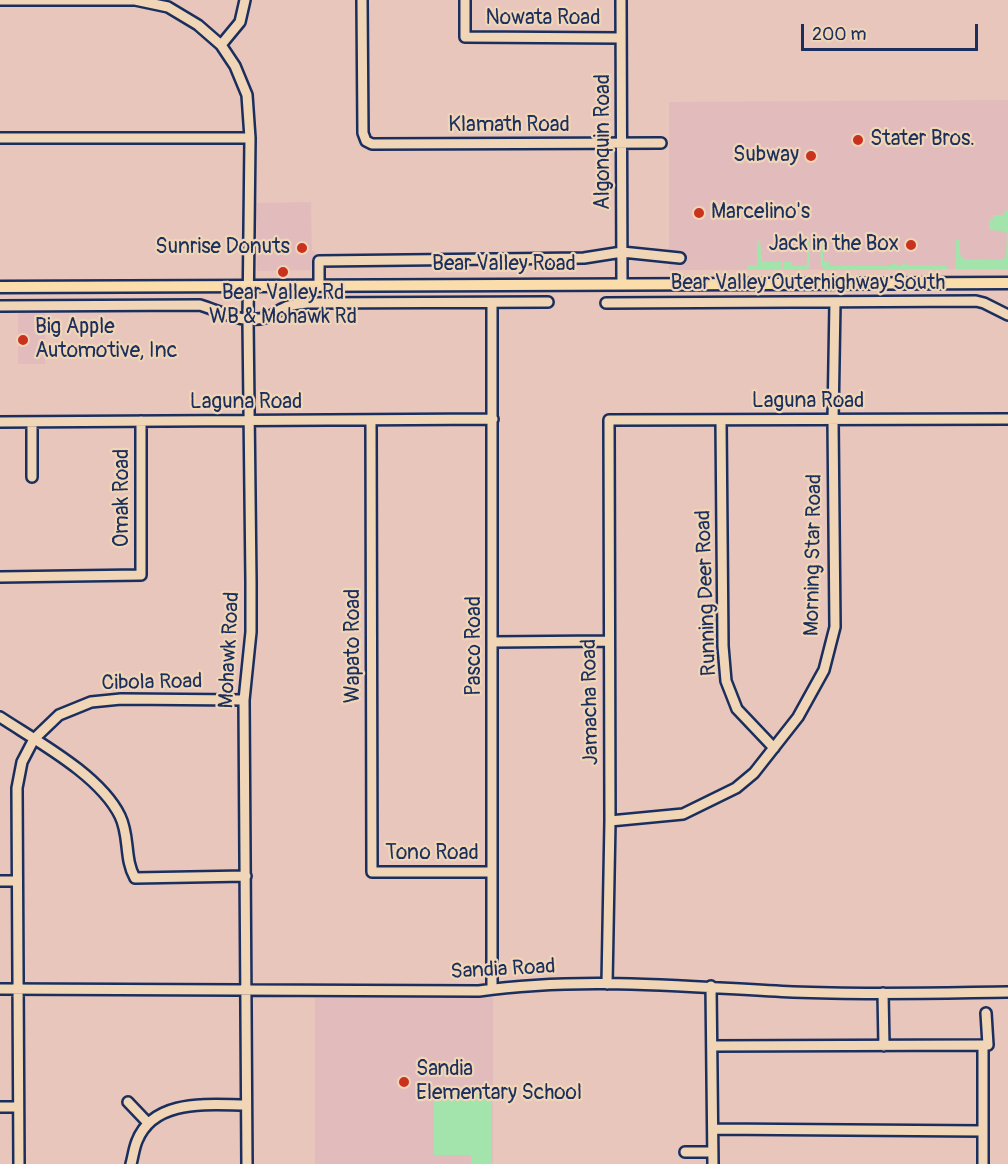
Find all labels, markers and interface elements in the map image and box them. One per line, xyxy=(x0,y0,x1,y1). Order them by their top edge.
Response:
street label: Nowata Road xyxy=(486,6,600,32)
scale bar xyxy=(804,12,981,50)
text: 200 m xyxy=(812,23,867,46)
street label: Algonquin Road xyxy=(591,74,617,210)
street label: Klamath Road xyxy=(448,113,570,139)
place label: Stater Bros. xyxy=(870,127,975,153)
marker: Stater Bros. xyxy=(851,133,865,147)
place label: Subway xyxy=(733,143,799,169)
marker: Subway xyxy=(804,149,818,163)
place label: Marcelino's xyxy=(711,200,810,226)
marker: Marcelino's xyxy=(692,206,706,220)
place label: Jack in the Box xyxy=(769,232,899,258)
place label: Sunrise Donuts xyxy=(155,235,290,261)
marker: Jack in the Box xyxy=(904,238,918,252)
marker: Sunrise Donuts xyxy=(295,241,309,255)
street label: Bear Valley Road xyxy=(432,252,576,278)
marker: Bear Valley Rd WB & Mohawk Rd xyxy=(276,265,290,279)
street label: Bear Valley Outerhighway South xyxy=(671,271,945,297)
place label: Bear Valley Rd WB & Mohawk Rd xyxy=(209,281,357,331)
place label: Big Apple Automotive, Inc xyxy=(35,315,177,365)
marker: Big Apple Automotive, Inc xyxy=(16,333,30,347)
street label: Laguna Road xyxy=(752,389,864,415)
street label: Laguna Road xyxy=(190,390,302,416)
street label: Omak Road xyxy=(110,449,136,547)
street label: Morning Star Road xyxy=(800,474,828,636)
street label: Running Deer Road xyxy=(692,509,722,677)
street label: Wapato Road xyxy=(341,589,367,703)
street label: Mohawk Road xyxy=(214,591,246,709)
street label: Pasco Road xyxy=(462,596,488,696)
street label: Jamacha Road xyxy=(577,639,605,765)
street label: Cibola Road xyxy=(101,670,203,696)
street label: Tono Road xyxy=(385,841,479,867)
street label: Sandia Road xyxy=(450,955,556,985)
place label: Sandia Elementary School xyxy=(416,1057,582,1107)
marker: Sandia Elementary School xyxy=(397,1075,411,1089)

